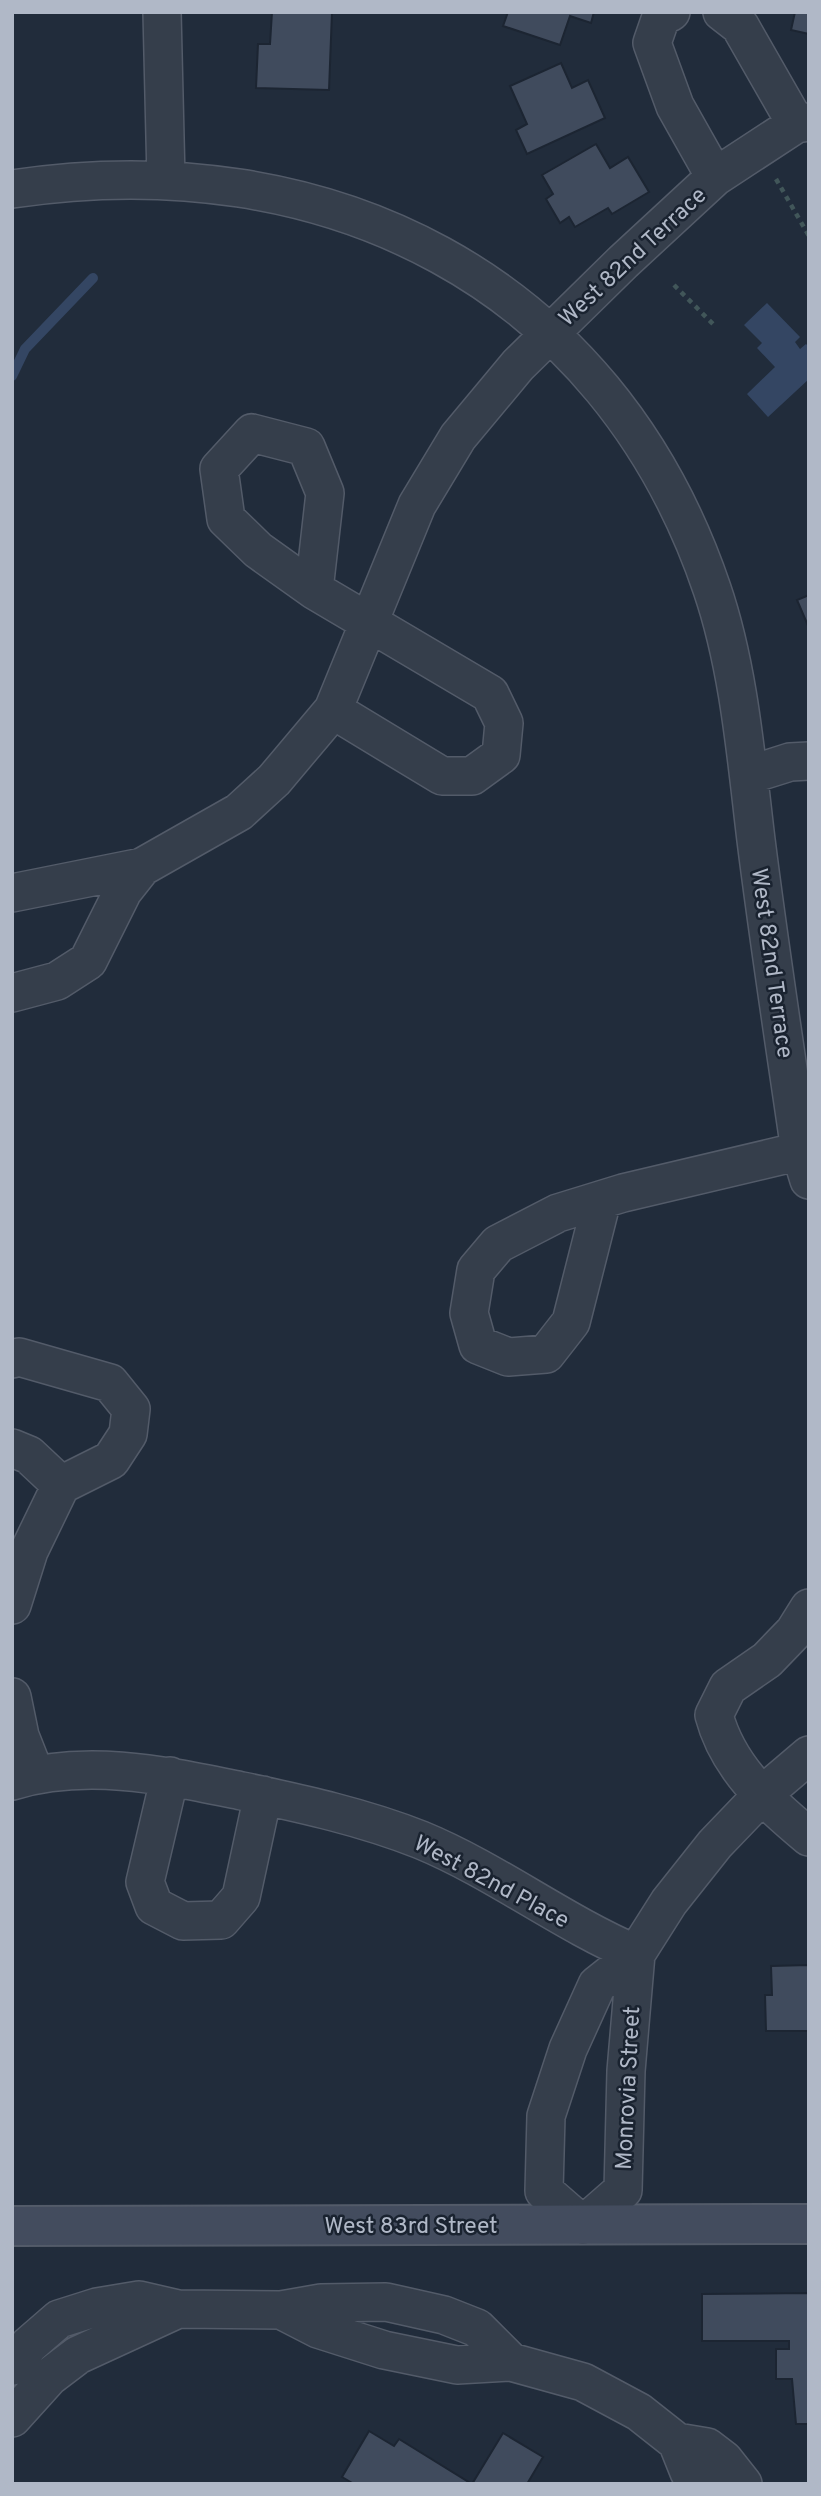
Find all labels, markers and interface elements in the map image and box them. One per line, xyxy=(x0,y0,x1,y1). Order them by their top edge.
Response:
street label: West 82nd Terrace xyxy=(554,182,714,334)
street label: West 82nd Terrace xyxy=(743,866,798,1060)
street label: West 82nd Place xyxy=(408,1830,574,1936)
street label: Monrovia Street xyxy=(611,2005,648,2171)
street label: West 83rd Street xyxy=(324,2213,498,2242)

